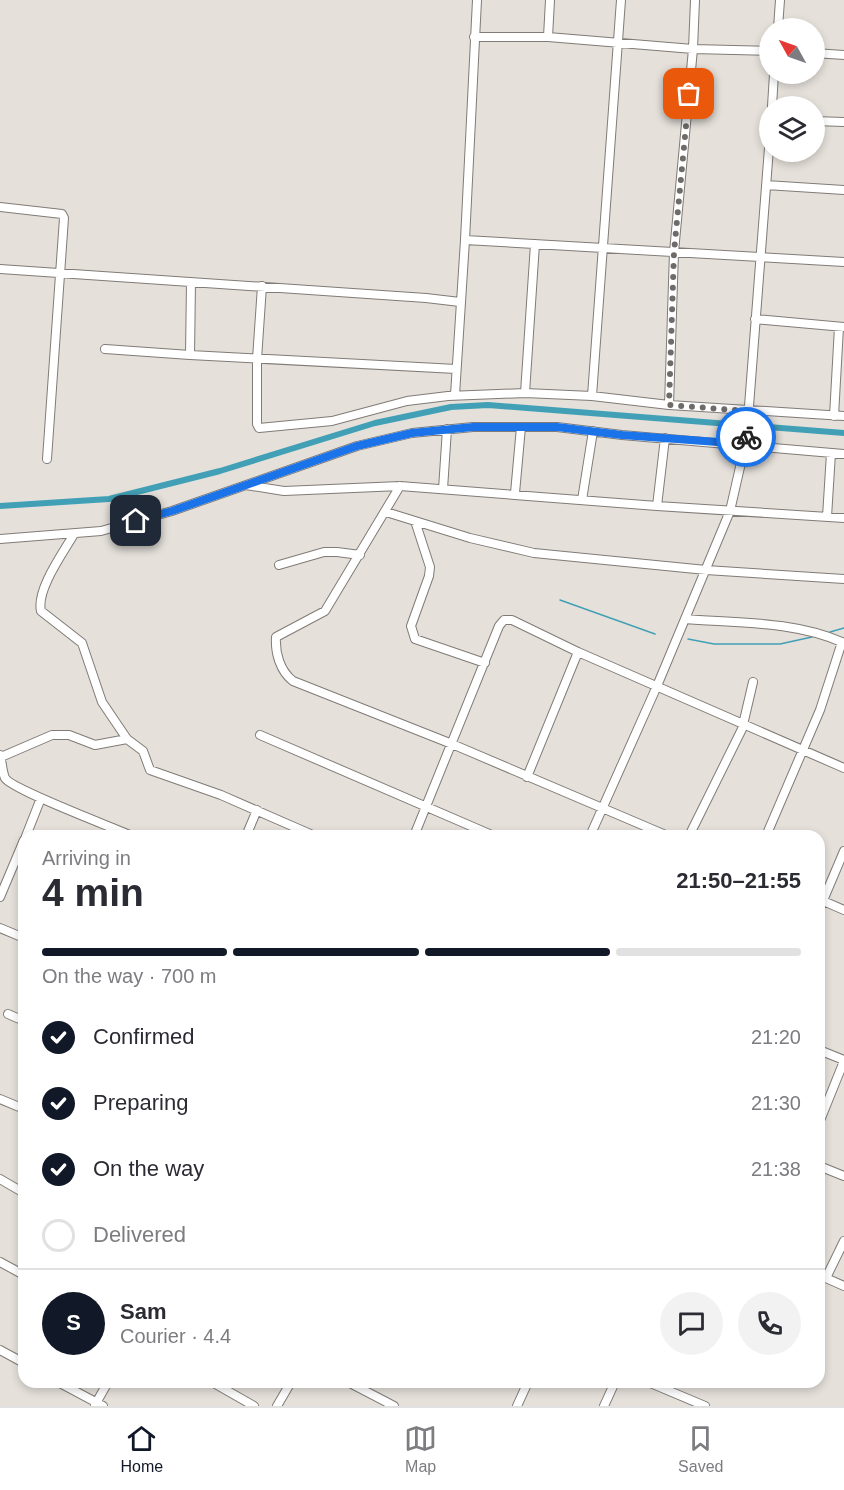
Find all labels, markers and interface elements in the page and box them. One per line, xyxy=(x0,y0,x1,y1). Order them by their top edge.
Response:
north arrow xyxy=(759,18,825,84)
map controls xyxy=(759,18,825,162)
pin xyxy=(663,68,714,119)
icon: bag xyxy=(672,77,705,110)
button: layers xyxy=(759,96,825,162)
courier xyxy=(716,407,776,467)
icon: bike xyxy=(730,421,763,454)
pin xyxy=(110,495,161,546)
icon: home xyxy=(119,504,152,537)
text: Arriving in xyxy=(42,847,131,869)
text: 21:50–21:55 xyxy=(676,868,801,893)
text: 4 min xyxy=(42,871,144,914)
text: On the way · 700 m xyxy=(42,965,217,987)
icon: check xyxy=(42,1021,75,1054)
text: Confirmed xyxy=(93,1024,194,1049)
text: 21:20 xyxy=(751,1026,801,1048)
icon: check xyxy=(42,1087,75,1120)
text: Preparing xyxy=(93,1090,188,1115)
text: 21:30 xyxy=(751,1092,801,1114)
icon: check xyxy=(42,1153,75,1186)
text: On the way xyxy=(93,1156,204,1181)
text: 21:38 xyxy=(751,1158,801,1180)
text: Delivered xyxy=(93,1222,186,1247)
button: chat xyxy=(660,1292,723,1355)
button: phone xyxy=(738,1292,801,1355)
text: Sam xyxy=(120,1299,166,1324)
text: S xyxy=(66,1310,81,1335)
text: Courier · 4.4 xyxy=(120,1325,231,1347)
tab: Home xyxy=(120,1422,163,1476)
tab: Map xyxy=(404,1422,437,1476)
tab: Saved xyxy=(678,1422,723,1476)

